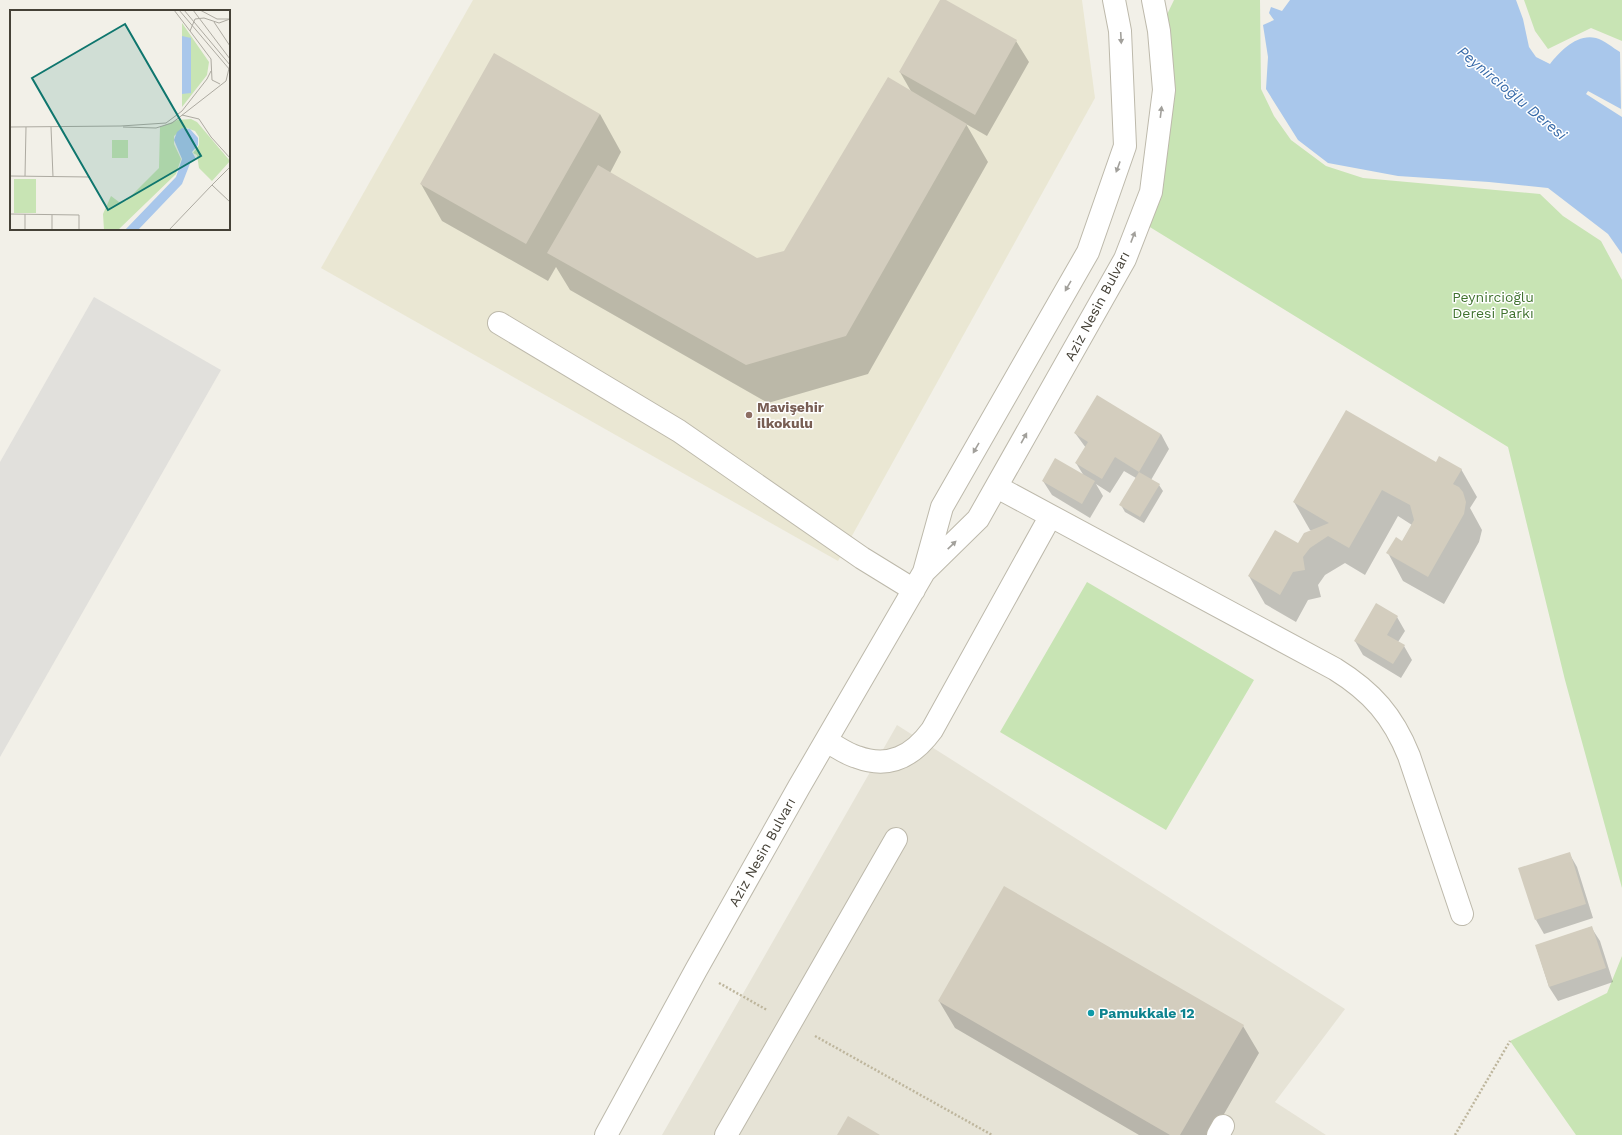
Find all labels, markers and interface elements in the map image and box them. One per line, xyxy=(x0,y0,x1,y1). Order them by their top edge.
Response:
inset map xyxy=(10,10,230,230)
one-way arrow xyxy=(1117,32,1124,44)
water label: Peynircioğlu Deresi xyxy=(1454,42,1571,145)
one-way arrow xyxy=(1158,106,1164,118)
one-way arrow xyxy=(1114,161,1120,173)
one-way arrow xyxy=(1131,231,1137,243)
street label: Aziz Nesin Bulvarı xyxy=(1061,249,1133,363)
one-way arrow xyxy=(1064,281,1071,292)
park label: Peynircioğlu Deresi Parkı xyxy=(1452,289,1534,321)
place label: Mavişehir ilkokulu xyxy=(757,399,824,431)
marker: Mavişehir ilkokulu xyxy=(744,410,754,420)
one-way arrow xyxy=(1021,432,1028,444)
one-way arrow xyxy=(973,442,979,454)
one-way arrow xyxy=(947,540,957,549)
street label: Aziz Nesin Bulvarı xyxy=(725,795,799,909)
place label: Pamukkale 12 xyxy=(1099,1005,1195,1021)
marker: Pamukkale 12 xyxy=(1086,1008,1096,1018)

